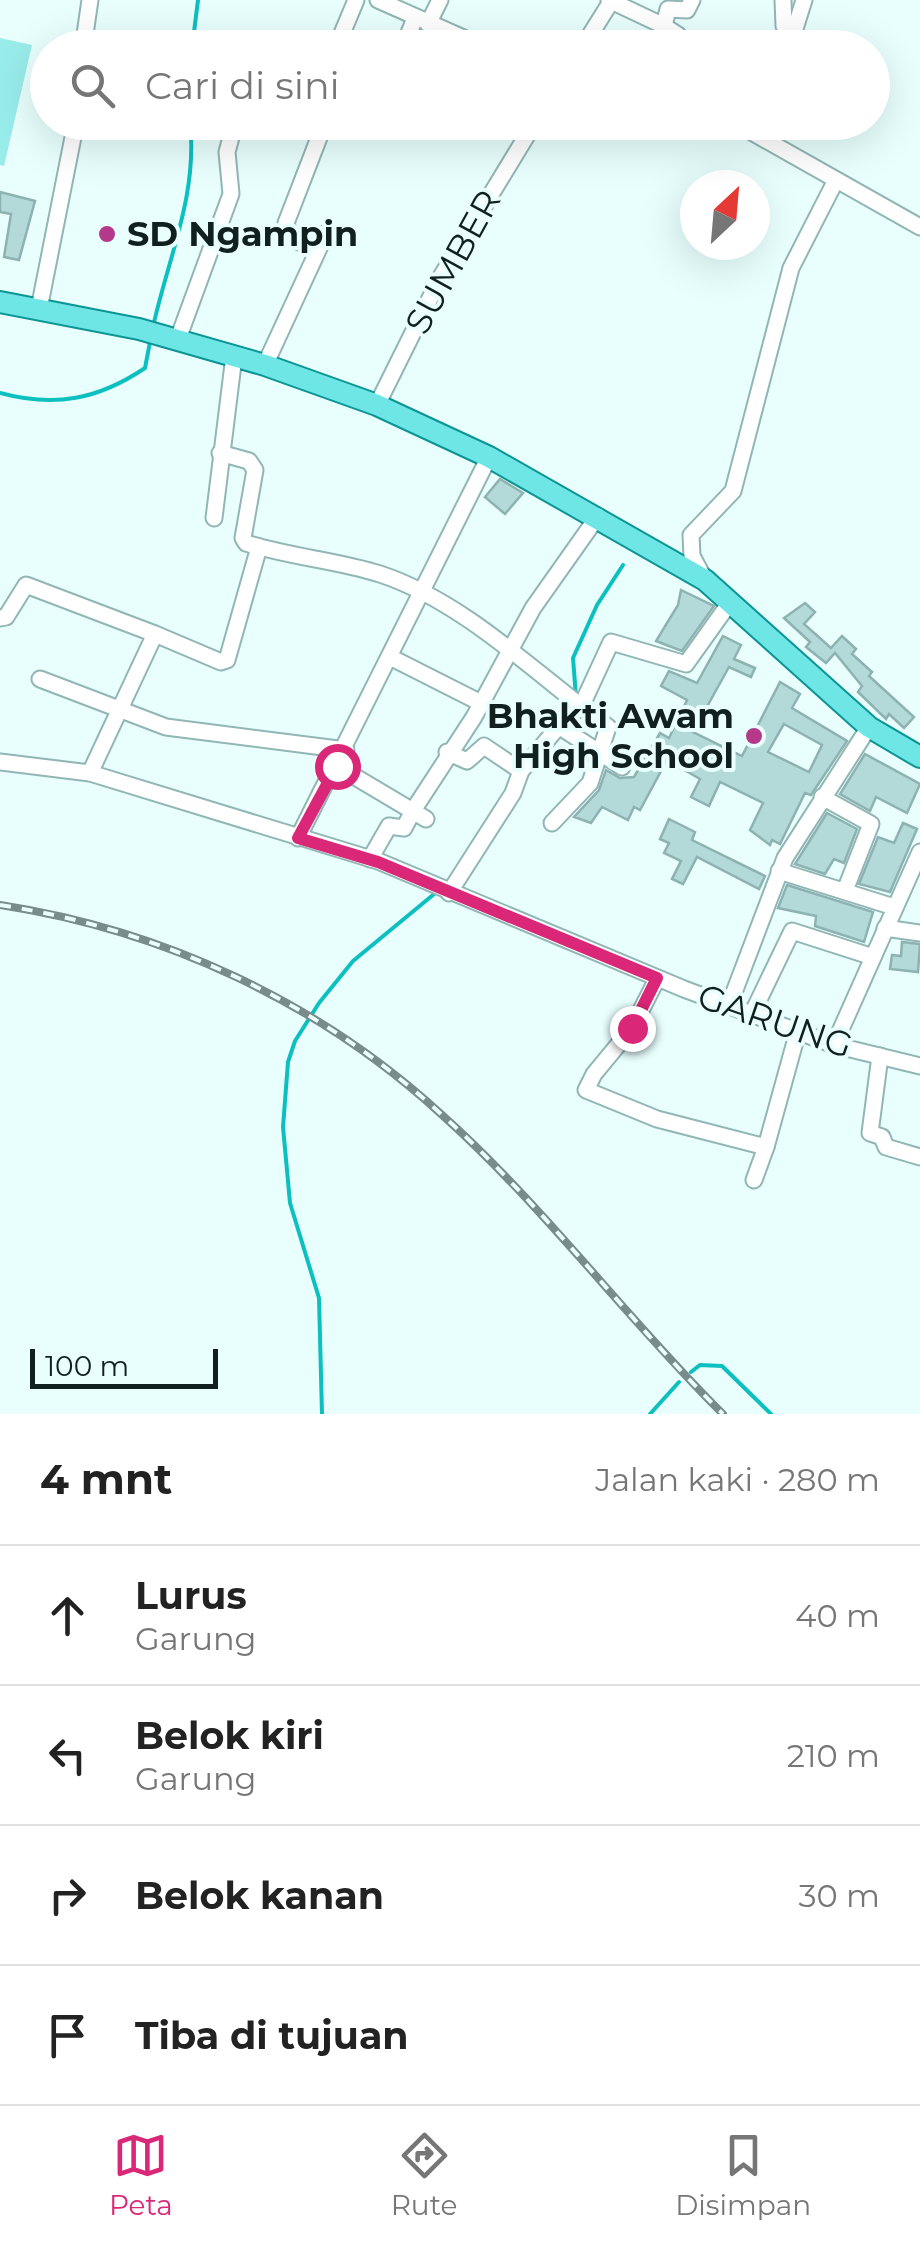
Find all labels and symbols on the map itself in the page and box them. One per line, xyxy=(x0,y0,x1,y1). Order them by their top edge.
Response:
north arrow xyxy=(680,170,770,260)
street label: SUMBER xyxy=(396,182,510,341)
place label: SD Ngampin xyxy=(127,212,358,255)
marker: SD Ngampin xyxy=(96,223,118,245)
place label: Bhakti Awam High School xyxy=(487,694,734,777)
marker: Bhakti Awam High School xyxy=(743,725,765,747)
route start xyxy=(315,744,361,790)
street label: GARUNG xyxy=(692,974,858,1067)
route end xyxy=(610,1006,656,1052)
scale bar xyxy=(30,1344,218,1388)

